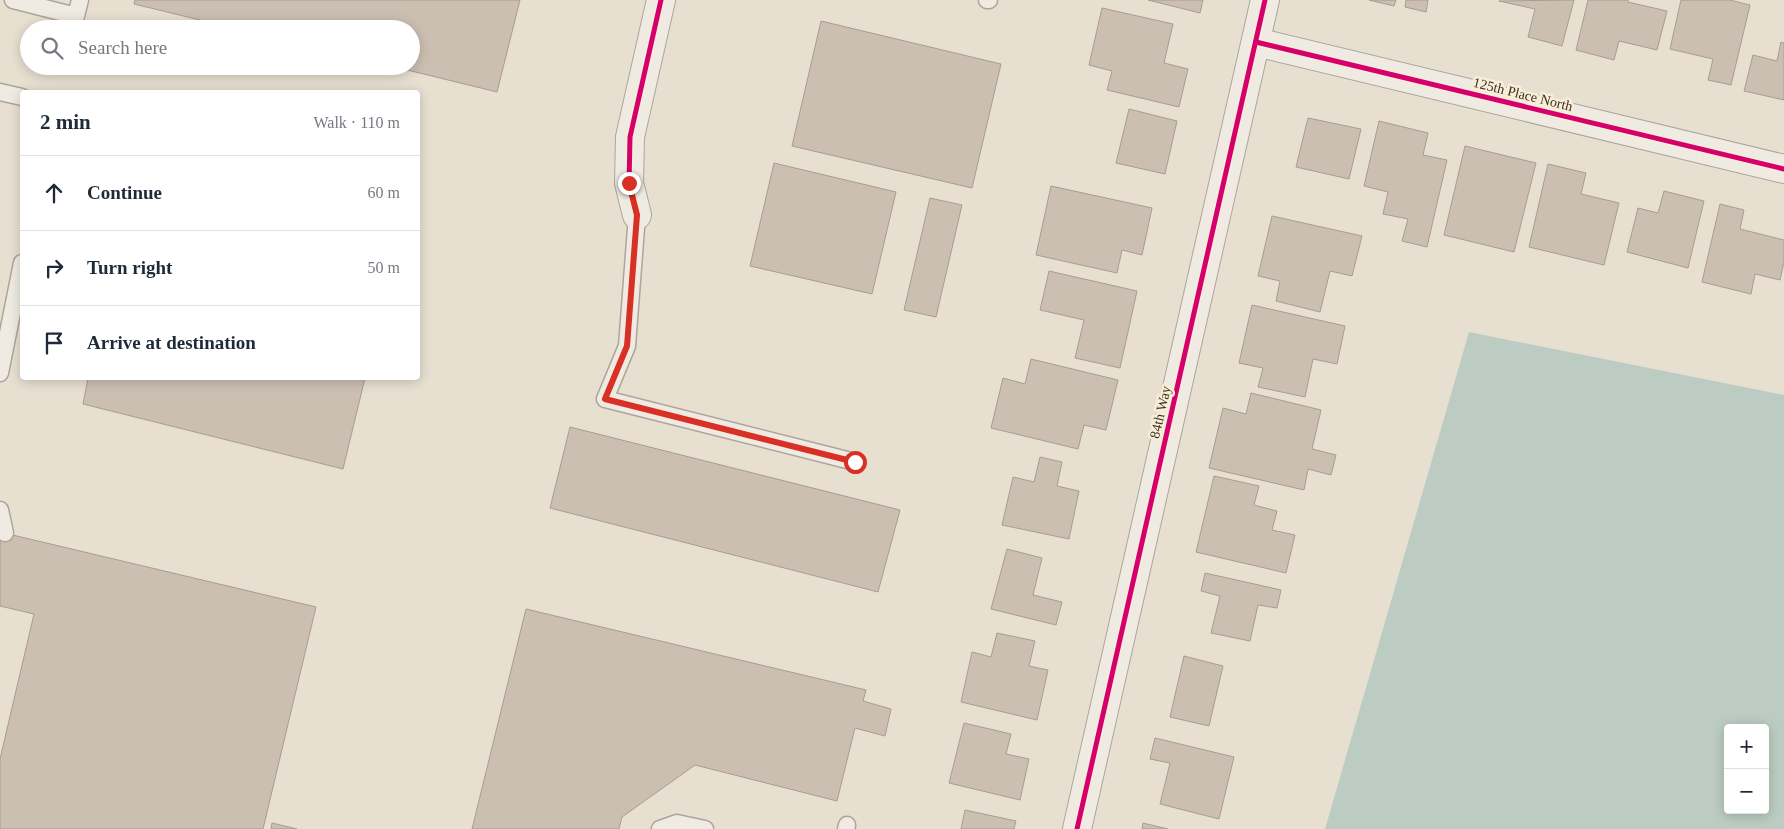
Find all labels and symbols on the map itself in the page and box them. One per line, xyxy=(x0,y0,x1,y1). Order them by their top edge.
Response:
street label: 125th Place North xyxy=(1472,75,1574,114)
route end xyxy=(618,172,641,195)
street label: 84th Way xyxy=(1147,384,1174,440)
route start xyxy=(844,451,867,474)

